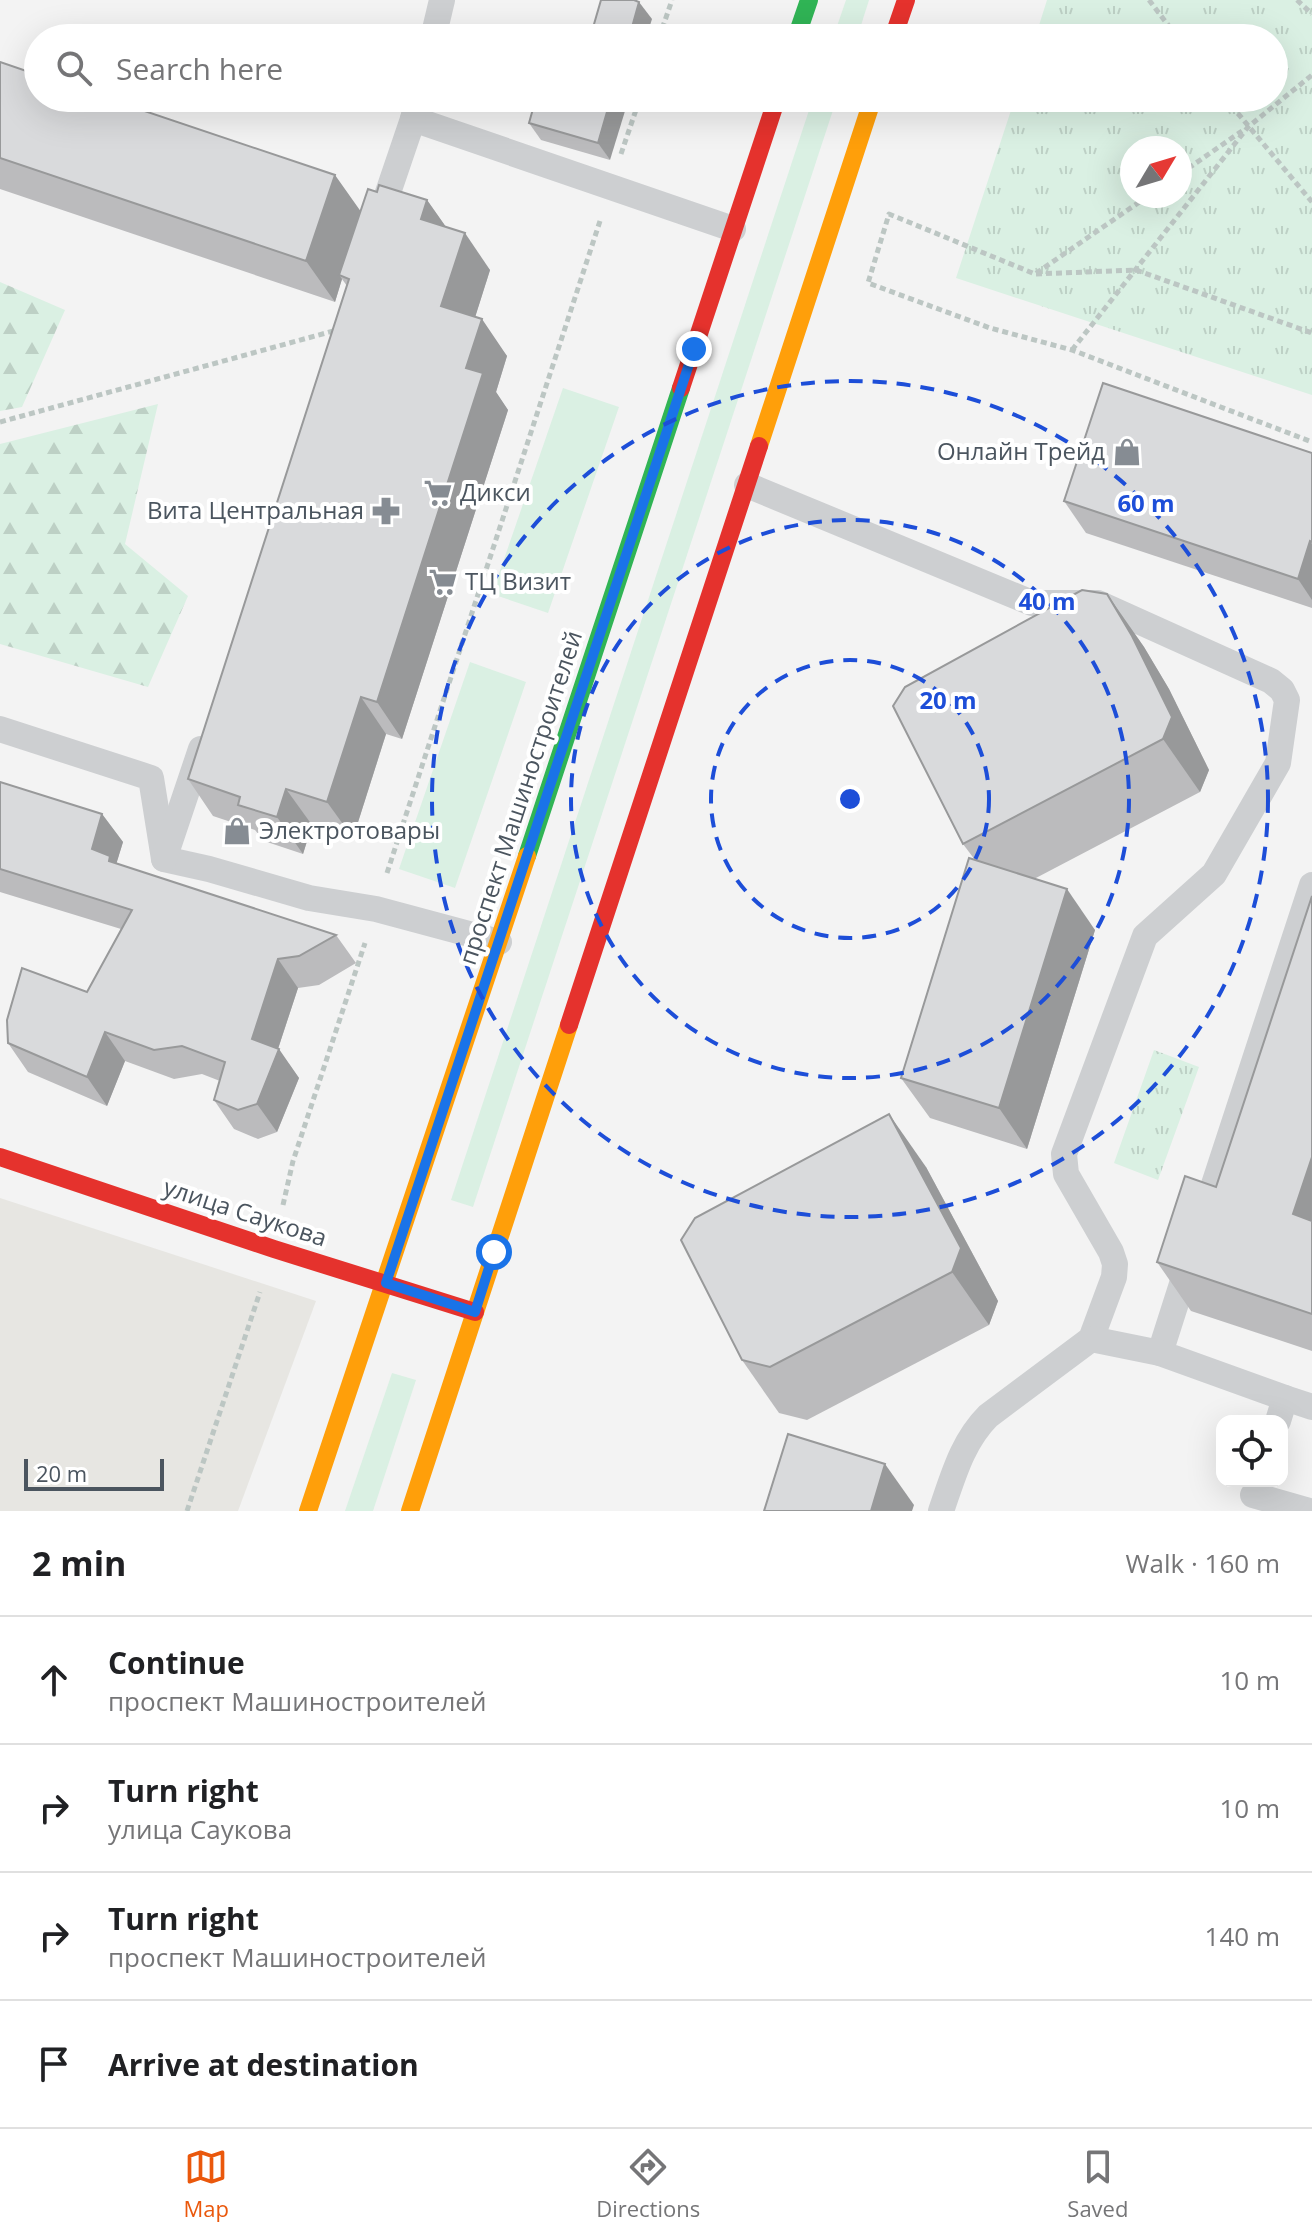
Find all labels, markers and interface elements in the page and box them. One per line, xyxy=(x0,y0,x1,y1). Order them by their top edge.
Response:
search box xyxy=(24,24,1288,112)
icon: search xyxy=(52,46,96,90)
text: Search here xyxy=(116,48,283,89)
north arrow xyxy=(1120,136,1192,208)
route end xyxy=(676,331,712,367)
place label: Онлайн Трейд xyxy=(937,434,1105,467)
shop icon: Онлайн Трейд xyxy=(1112,437,1142,467)
place label: Дикси xyxy=(460,475,531,508)
supermarket icon: Дикси xyxy=(423,478,453,508)
text: 60 m xyxy=(1117,486,1175,519)
place label: Вита Центральная xyxy=(147,493,364,526)
pharmacy icon: Вита Центральная xyxy=(371,496,401,526)
place label: ТЦ Визит xyxy=(465,564,571,597)
supermarket icon: ТЦ Визит xyxy=(428,567,458,597)
text: 40 m xyxy=(1018,584,1076,617)
street label: проспект Машиностроителей xyxy=(450,626,589,969)
text: 20 m xyxy=(919,683,977,716)
centre of rings xyxy=(836,785,864,813)
place label: Электротовары xyxy=(259,813,440,846)
shop icon: Электротовары xyxy=(222,816,252,846)
street label: улица Саукова xyxy=(160,1170,331,1254)
route start xyxy=(476,1234,512,1270)
map controls xyxy=(1216,1415,1288,1487)
button: locate xyxy=(1216,1415,1288,1487)
scale bar xyxy=(24,1455,164,1491)
text: 20 m xyxy=(36,1458,87,1488)
text: 2 min xyxy=(32,1540,126,1586)
text: Walk · 160 m xyxy=(1126,1545,1280,1581)
text: Continue xyxy=(108,1642,245,1683)
icon: ahead xyxy=(32,1658,76,1702)
text: 10 m xyxy=(1219,1662,1280,1698)
text: проспект Машиностроителей xyxy=(108,1683,486,1719)
text: Turn right xyxy=(108,1770,259,1811)
icon: right xyxy=(32,1786,76,1830)
text: 10 m xyxy=(1219,1790,1280,1826)
text: улица Саукова xyxy=(108,1811,292,1847)
text: Turn right xyxy=(108,1898,259,1939)
icon: right xyxy=(32,1914,76,1958)
text: 140 m xyxy=(1205,1918,1280,1954)
text: проспект Машиностроителей xyxy=(108,1939,486,1975)
icon: arrive xyxy=(32,2042,76,2086)
text: Arrive at destination xyxy=(108,2044,419,2085)
tab: Map xyxy=(184,2145,229,2223)
tab: Directions xyxy=(596,2145,700,2223)
tab: Saved xyxy=(1067,2145,1128,2223)

